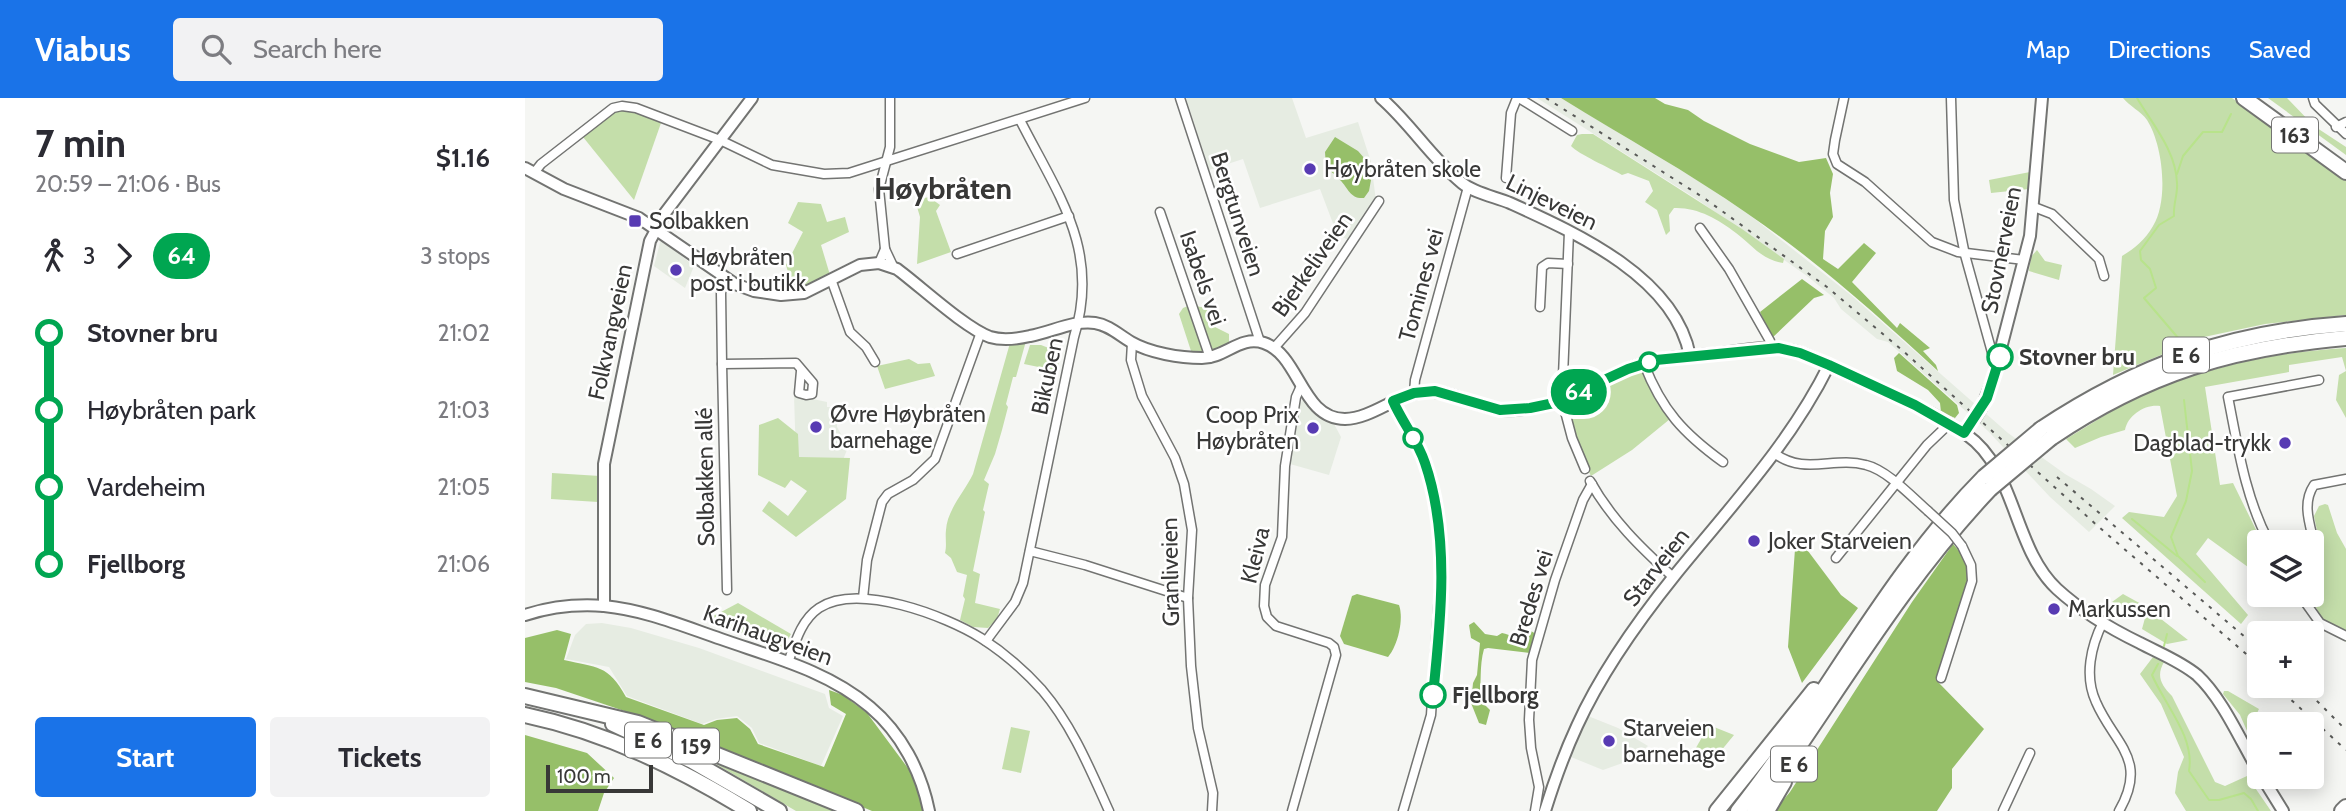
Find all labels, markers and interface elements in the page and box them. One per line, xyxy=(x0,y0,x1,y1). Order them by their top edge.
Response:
search box xyxy=(173,18,663,81)
text: Viabus xyxy=(35,29,131,69)
icon: search xyxy=(197,30,235,68)
text: Search here xyxy=(253,33,382,65)
text: Map xyxy=(2026,35,2070,64)
text: Directions xyxy=(2108,35,2211,64)
text: Saved xyxy=(2249,35,2311,64)
road number: 163 xyxy=(2272,118,2318,152)
text: 7 min xyxy=(35,120,126,167)
text: $1.16 xyxy=(436,142,490,174)
street label: Bergtunveien xyxy=(1205,148,1271,280)
place label: Høybråten skole xyxy=(1324,155,1481,183)
marker: Høybråten skole xyxy=(1302,161,1318,177)
street label: Linjeveien xyxy=(1502,168,1602,236)
text: 20:59 – 21:06 · Bus xyxy=(35,170,221,198)
district label: Høybråten xyxy=(874,170,1012,207)
street label: Stovnerveien xyxy=(1975,184,2027,316)
street label: Bjerkeliveien xyxy=(1266,206,1358,322)
place label: Solbakken xyxy=(649,207,749,235)
marker: Solbakken xyxy=(627,213,643,229)
street label: Tomines vei xyxy=(1393,226,1449,344)
street label: Isabels vei xyxy=(1174,227,1232,329)
icon: walk xyxy=(35,237,73,275)
icon: forward xyxy=(105,237,143,275)
text: 64 xyxy=(167,241,196,270)
text: 3 xyxy=(83,242,95,270)
text: 3 stops xyxy=(420,242,490,270)
place label: Høybråten post i butikk xyxy=(690,243,807,297)
street label: Folkvangveien xyxy=(582,261,638,403)
marker: Høybråten post i butikk xyxy=(668,262,684,278)
text: Stovner bru xyxy=(87,317,218,349)
text: 21:02 xyxy=(438,319,490,347)
street label: Bikuben xyxy=(1025,335,1069,417)
road number: E 6 xyxy=(2163,338,2209,372)
place label: Stovner bru xyxy=(2019,343,2135,371)
marker: Stovner bru xyxy=(1987,344,2013,370)
unlabelled marker xyxy=(1639,352,1659,372)
line badge: 64 xyxy=(1548,369,1611,415)
text: 64 xyxy=(1565,377,1593,406)
text: Høybråten park xyxy=(87,394,256,426)
text: 21:03 xyxy=(437,396,490,424)
place label: Øvre Høybråten barnehage xyxy=(830,400,986,454)
place label: Coop Prix Høybråten xyxy=(1196,401,1299,455)
street label: Solbakken allé xyxy=(690,407,720,547)
marker: Øvre Høybråten barnehage xyxy=(808,419,824,435)
marker: Coop Prix Høybråten xyxy=(1305,420,1321,436)
unlabelled marker xyxy=(1403,428,1423,448)
place label: Dagblad-trykk xyxy=(2133,429,2272,457)
marker: Dagblad-trykk xyxy=(2277,435,2293,451)
text: Vardeheim xyxy=(87,471,206,503)
text: 21:05 xyxy=(437,473,490,501)
street label: Granliveien xyxy=(1155,517,1185,627)
street label: Starveien xyxy=(1617,522,1695,612)
street label: Kleiva xyxy=(1234,524,1276,586)
place label: Joker Starveien xyxy=(1767,527,1912,555)
map controls xyxy=(2247,530,2324,789)
button: layers xyxy=(2247,530,2324,607)
marker: Joker Starveien xyxy=(1746,533,1762,549)
street label: Bredes vei xyxy=(1503,546,1559,650)
text: Fjellborg xyxy=(87,548,185,580)
text: 21:06 xyxy=(437,550,490,578)
place label: Markussen xyxy=(2068,595,2171,623)
street label: Karihaugveien xyxy=(699,599,837,671)
marker: Markussen xyxy=(2046,601,2062,617)
button: + xyxy=(2247,621,2324,698)
place label: Fjellborg xyxy=(1452,681,1539,709)
marker: Fjellborg xyxy=(1420,682,1446,708)
button: − xyxy=(2247,712,2324,789)
place label: Starveien barnehage xyxy=(1623,714,1726,768)
button: Start xyxy=(35,717,256,797)
button: Tickets xyxy=(270,717,490,797)
road number: E 6 xyxy=(625,722,671,758)
road number: 159 xyxy=(673,728,719,764)
marker: Starveien barnehage xyxy=(1601,733,1617,749)
road number: E 6 xyxy=(1771,746,1817,782)
scale bar xyxy=(546,762,653,794)
text: 100 m xyxy=(557,765,611,788)

